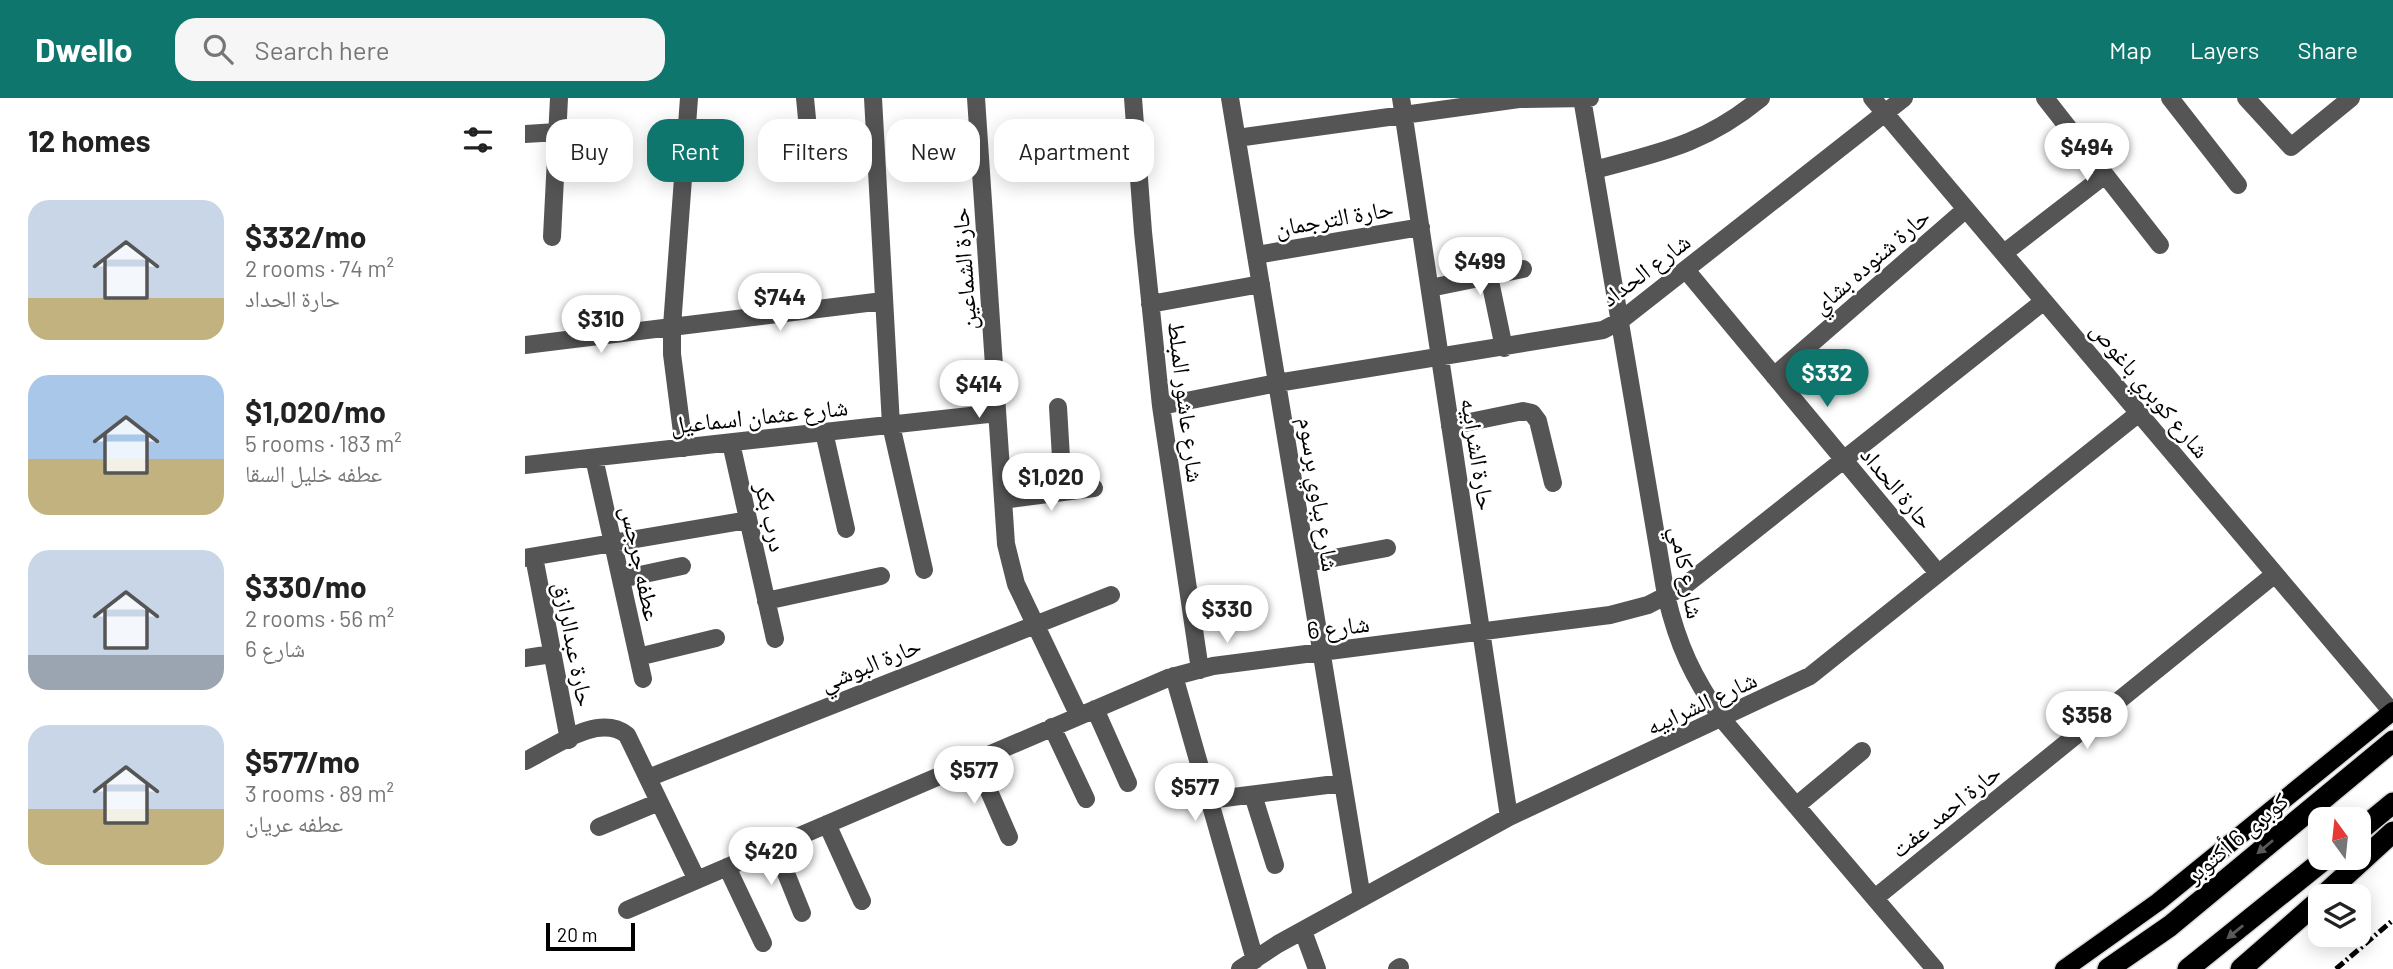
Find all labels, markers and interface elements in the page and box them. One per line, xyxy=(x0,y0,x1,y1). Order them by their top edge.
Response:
search box xyxy=(175,18,665,81)
text: Dwello xyxy=(35,29,133,69)
icon: search xyxy=(199,30,237,68)
text: Search here xyxy=(255,34,390,65)
text: Map xyxy=(2109,35,2152,64)
text: Layers xyxy=(2190,35,2259,64)
text: Share xyxy=(2297,35,2358,64)
chip: Buy xyxy=(546,119,633,182)
chip: Rent xyxy=(647,119,744,182)
chip: Filters xyxy=(758,119,872,182)
chip: New xyxy=(886,119,980,182)
chip: Apartment xyxy=(994,119,1154,182)
icon: filters xyxy=(459,121,497,159)
text: 12 homes xyxy=(28,122,151,158)
pin: $494 xyxy=(2046,123,2128,183)
text: $494 xyxy=(2060,132,2114,160)
street label: حارة الترجمان xyxy=(1273,192,1396,243)
street label: حارة شنوده بشاي xyxy=(1805,201,1939,324)
street label: حارة الشماعين xyxy=(944,207,983,331)
text: $332/mo xyxy=(245,218,366,254)
street label: شارع الحداد xyxy=(1595,226,1697,314)
icon: home xyxy=(84,228,168,312)
pin: $499 xyxy=(1439,238,1521,297)
text: $499 xyxy=(1454,246,1506,274)
text: 2 rooms · 74 m² xyxy=(245,254,394,282)
pin: $744 xyxy=(739,274,821,333)
text: $744 xyxy=(754,282,806,310)
text: حارة الحداد xyxy=(245,284,340,312)
pin: $310 xyxy=(560,296,642,355)
text: $310 xyxy=(578,304,624,332)
street label: شارع كوبري باغوص xyxy=(2081,315,2217,467)
street label: شارع عاشور المبلط xyxy=(1161,320,1211,484)
pin: $332 xyxy=(1786,350,1868,409)
text: $332 xyxy=(1802,358,1852,386)
pin: $414 xyxy=(938,360,1020,420)
text: $414 xyxy=(956,369,1002,397)
street label: شارع عثمان اسماعيل xyxy=(669,391,849,441)
text: $1,020/mo xyxy=(245,393,386,429)
street label: حارة الشرابيه xyxy=(1455,396,1502,512)
icon: home xyxy=(84,403,168,487)
street label: شارع بباوي برسوم xyxy=(1287,415,1347,574)
text: 5 rooms · 183 m² xyxy=(245,429,402,457)
street label: حارة الحداد xyxy=(1855,440,1941,534)
pin: $1,020 xyxy=(994,454,1108,513)
text: عطفه خليل السقا xyxy=(245,459,382,487)
text: $1,020 xyxy=(1018,462,1084,490)
street label: درب بكر xyxy=(749,479,794,554)
street label: عطفه جرجس xyxy=(615,503,668,623)
street label: شارع كامي xyxy=(1659,523,1711,622)
text: $330/mo xyxy=(245,568,367,604)
icon: home xyxy=(84,578,168,662)
street label: حارة عبدالرازق xyxy=(548,579,601,709)
pin: $330 xyxy=(1186,586,1268,645)
text: $330 xyxy=(1201,594,1253,622)
text: 2 rooms · 56 m² xyxy=(245,604,394,632)
street label: شارع 6 xyxy=(1305,608,1371,646)
street label: حارة البوشي xyxy=(815,630,927,702)
text: شارع 6 xyxy=(245,634,305,662)
street label: شارع الشرابيه xyxy=(1641,664,1762,742)
pin: $358 xyxy=(2046,692,2128,751)
text: $358 xyxy=(2062,700,2112,728)
text: $577/mo xyxy=(245,743,360,779)
pin: $577 xyxy=(933,746,1015,806)
icon: home xyxy=(84,753,168,837)
text: $577 xyxy=(950,755,998,783)
street label: حارة احمد عفت xyxy=(1884,757,2006,863)
pin: $577 xyxy=(1154,764,1236,823)
text: $577 xyxy=(1171,772,1219,800)
text: 3 rooms · 89 m² xyxy=(245,779,394,807)
street label: كوبرى 6 أكتوبر xyxy=(2178,785,2294,890)
north arrow xyxy=(2308,807,2371,870)
map controls xyxy=(2308,807,2371,947)
text: عطفه عريان xyxy=(245,809,343,837)
pin: $420 xyxy=(730,828,812,887)
text: $420 xyxy=(744,836,798,864)
one-way arrow xyxy=(2257,839,2274,854)
button: layers xyxy=(2308,884,2371,947)
scale bar xyxy=(546,920,635,952)
text: 20 m xyxy=(557,923,597,946)
one-way arrow xyxy=(2227,924,2245,939)

